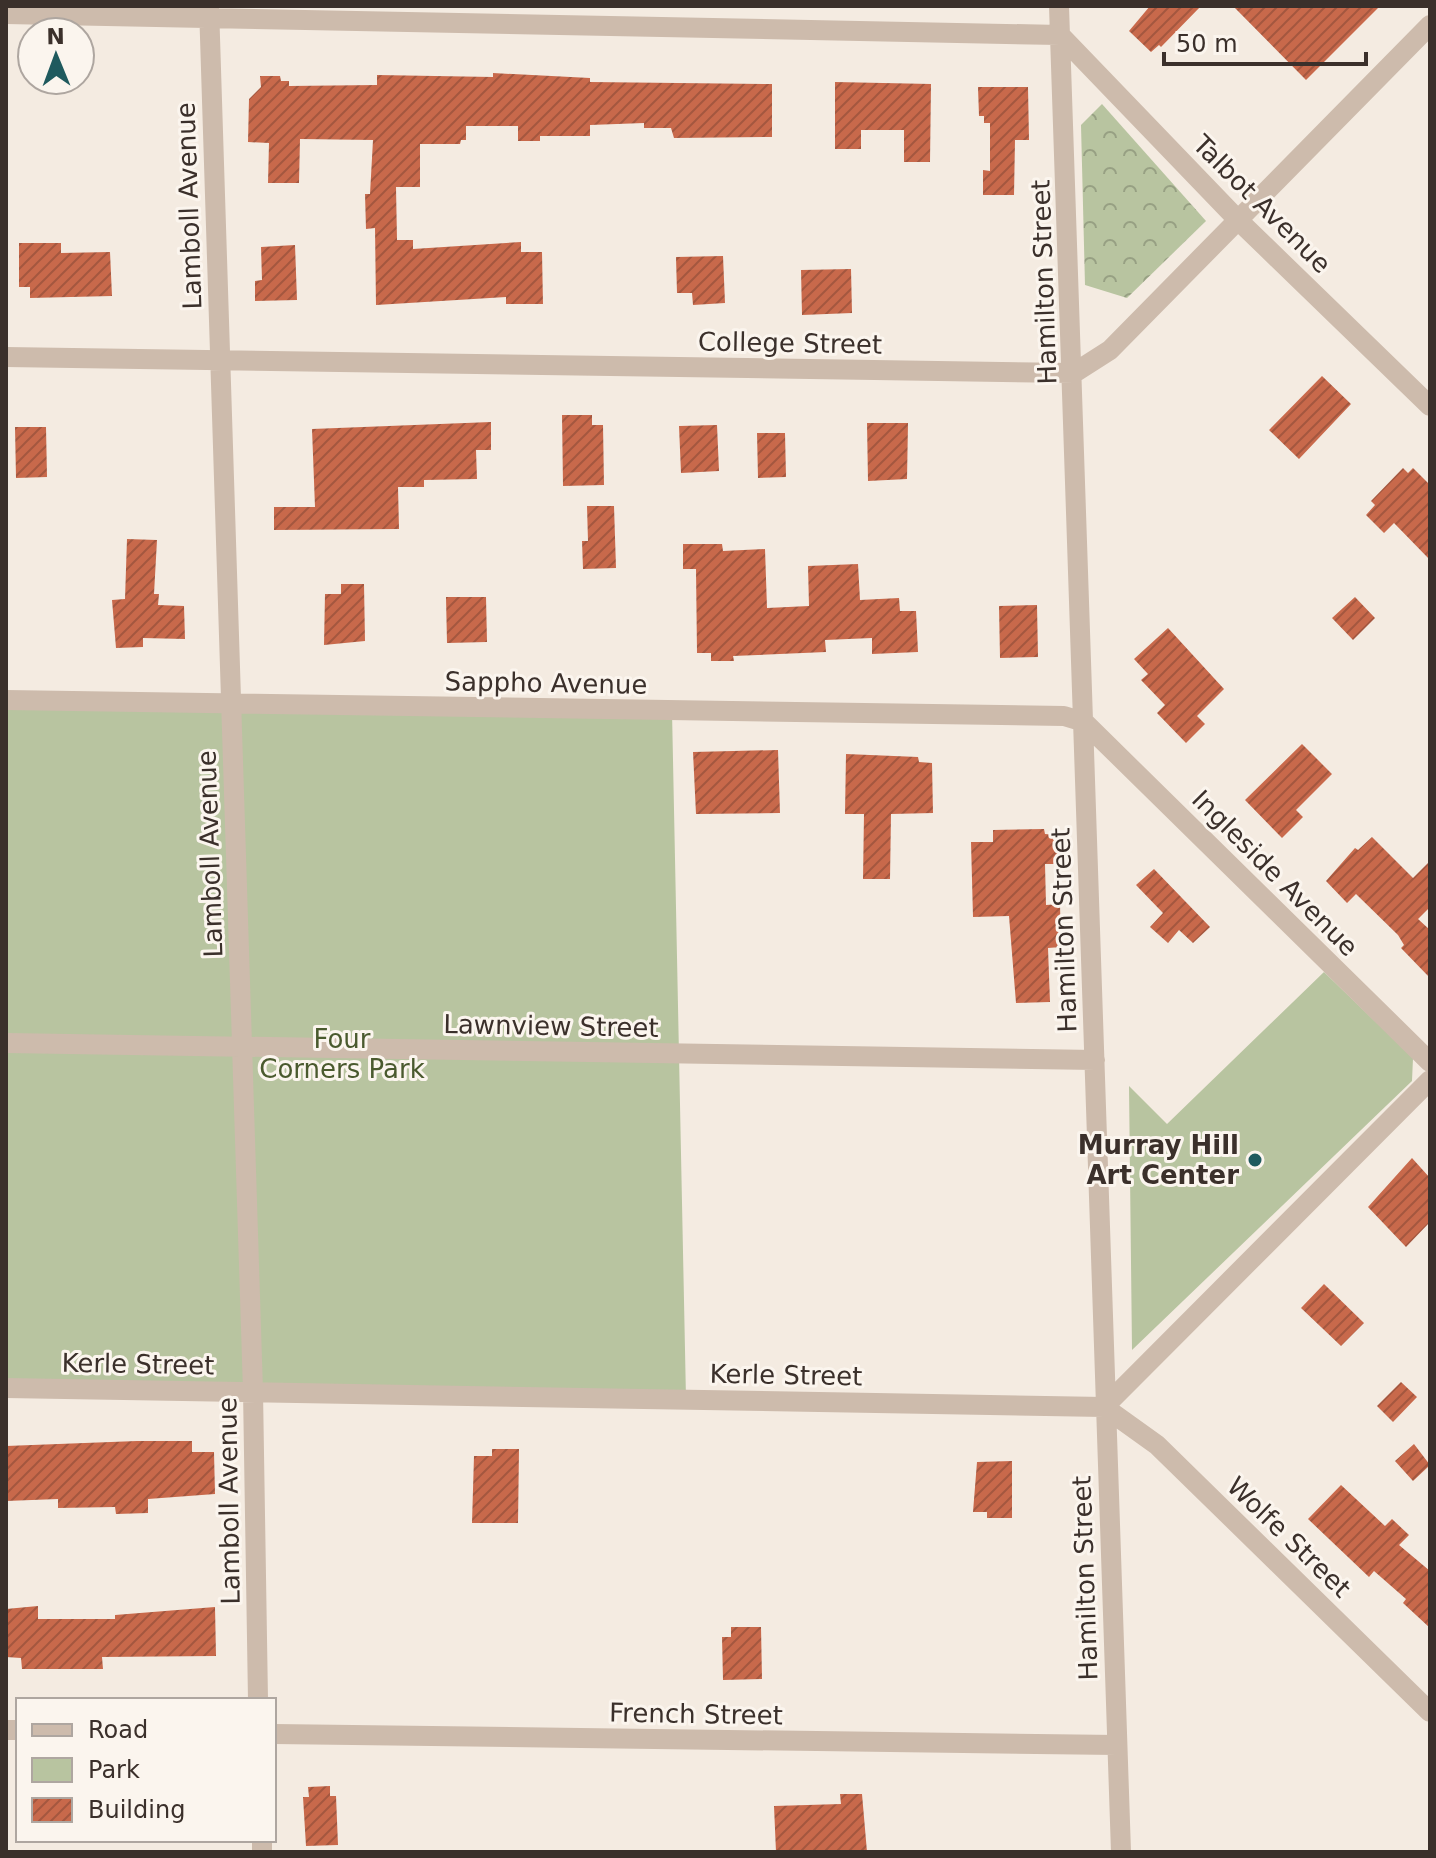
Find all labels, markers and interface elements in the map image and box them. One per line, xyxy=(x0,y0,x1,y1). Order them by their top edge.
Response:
north arrow xyxy=(16,16,96,96)
scale bar xyxy=(1164,16,1366,66)
text: N xyxy=(46,24,65,49)
text: 50 m xyxy=(1176,30,1238,58)
street label: Lamboll Avenue xyxy=(170,102,208,310)
street label: Talbot Avenue xyxy=(1186,128,1337,279)
street label: Hamilton Street xyxy=(1025,179,1063,385)
street label: College Street xyxy=(698,326,882,360)
street label: Sappho Avenue xyxy=(444,666,648,700)
street label: Lamboll Avenue xyxy=(191,750,229,958)
street label: Ingleside Avenue xyxy=(1186,784,1364,962)
street label: Hamilton Street xyxy=(1045,827,1083,1033)
street label: Lawnview Street xyxy=(443,1009,659,1043)
park label: Four Corners Park xyxy=(259,1024,425,1084)
place label: Murray Hill Art Center xyxy=(1078,1130,1239,1190)
marker: Murray Hill Art Center xyxy=(1246,1151,1264,1169)
street label: Kerle Street xyxy=(61,1348,215,1380)
street label: Kerle Street xyxy=(709,1359,863,1391)
street label: Lamboll Avenue xyxy=(212,1397,246,1605)
street label: Wolfe Street xyxy=(1221,1471,1357,1603)
street label: Hamilton Street xyxy=(1066,1475,1104,1681)
street label: French Street xyxy=(609,1697,783,1731)
legend xyxy=(16,1698,276,1842)
text: Road xyxy=(88,1716,148,1744)
text: Park xyxy=(88,1756,140,1784)
text: Building xyxy=(88,1796,185,1824)

